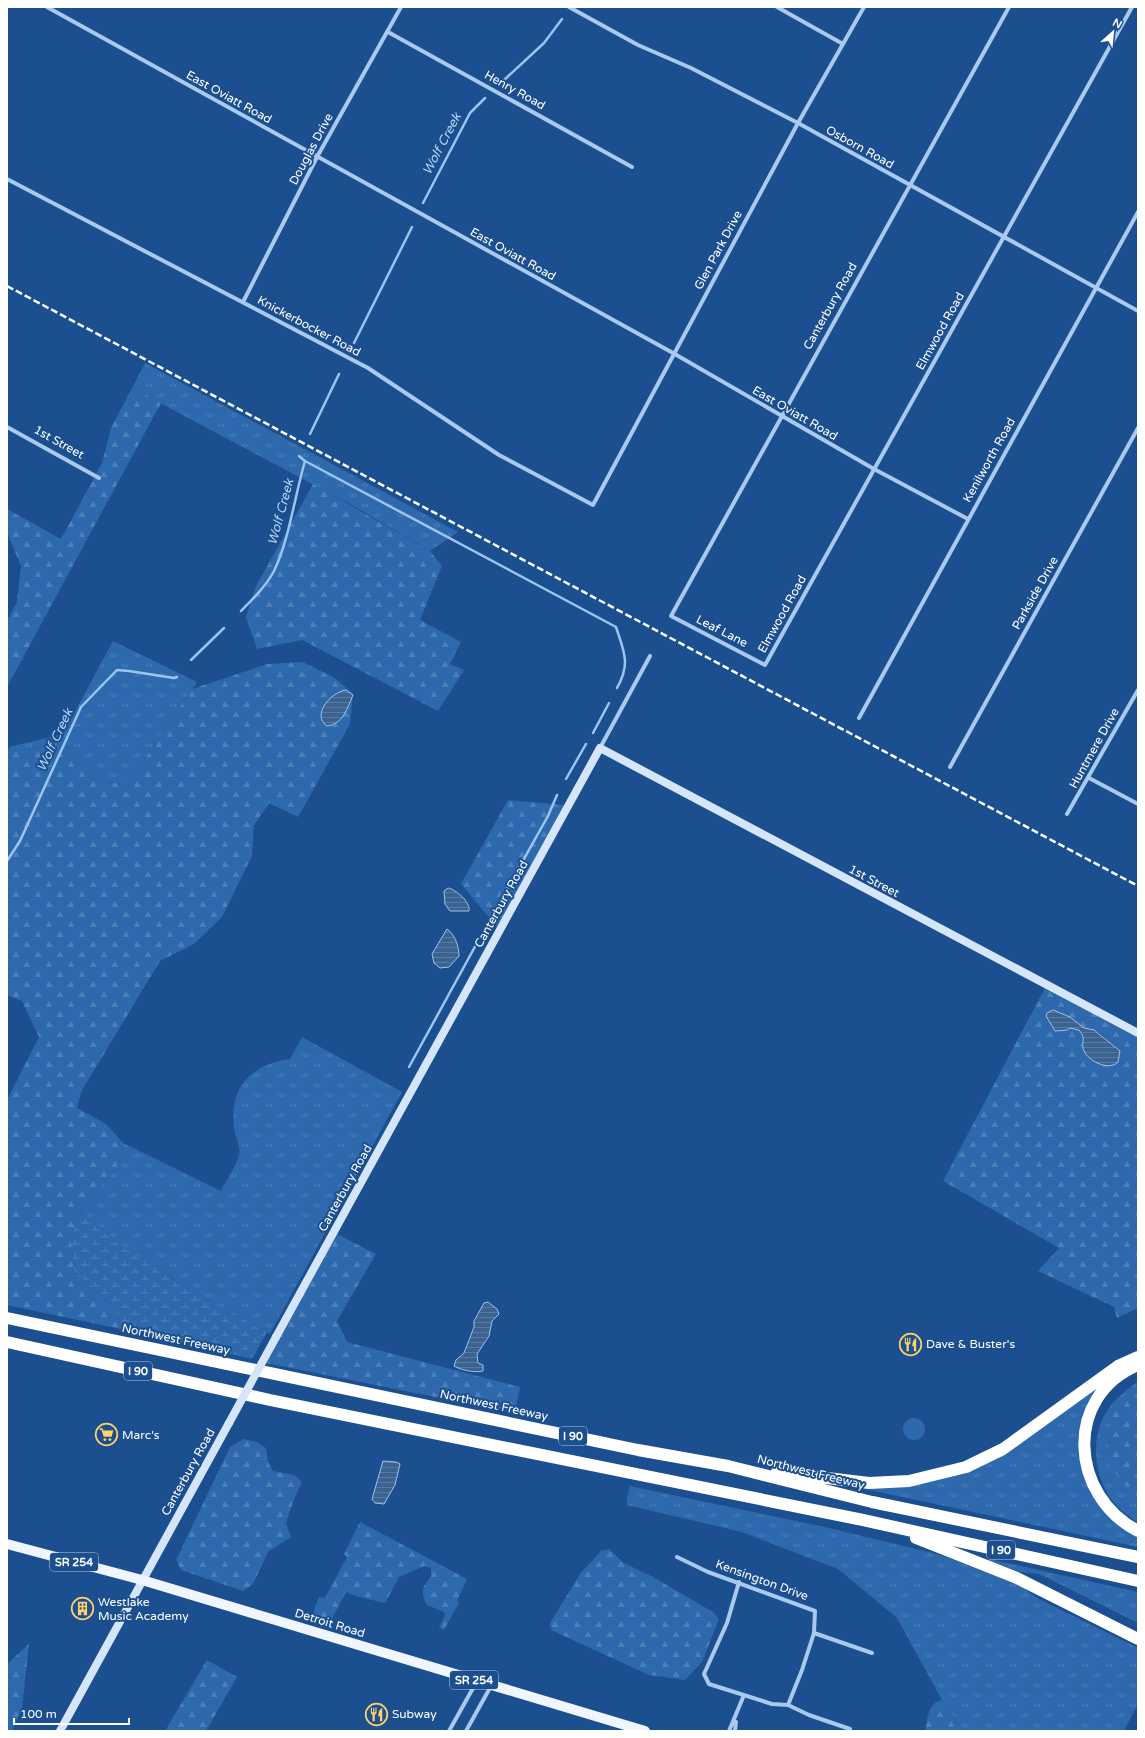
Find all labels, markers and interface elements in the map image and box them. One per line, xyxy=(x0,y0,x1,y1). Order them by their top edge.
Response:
north arrow xyxy=(1093,12,1133,52)
text: N xyxy=(1110,16,1124,31)
street label: East Oviatt Road xyxy=(184,68,274,126)
street label: Henry Road xyxy=(482,68,548,112)
water label: Wolf Creek xyxy=(419,110,465,178)
street label: Douglas Drive xyxy=(286,111,336,187)
street label: Osborn Road xyxy=(824,123,896,171)
street label: Glen Park Drive xyxy=(691,208,745,292)
street label: East Oviatt Road xyxy=(468,225,558,283)
street label: Canterbury Road xyxy=(800,260,860,352)
street label: Elmwood Road xyxy=(913,290,967,372)
street label: Knickerbocker Road xyxy=(255,293,363,359)
street label: East Oviatt Road xyxy=(750,383,840,443)
street label: Kenilworth Road xyxy=(960,415,1018,505)
street label: 1st Street xyxy=(31,422,87,462)
water label: Wolf Creek xyxy=(265,476,298,547)
street label: Parkside Drive xyxy=(1009,554,1061,632)
street label: Elmwood Road xyxy=(755,573,809,655)
street label: Leaf Lane xyxy=(694,612,750,650)
water label: Wolf Creek xyxy=(33,705,77,774)
street label: Huntmere Drive xyxy=(1066,705,1122,791)
street label: Canterbury Road xyxy=(471,858,531,950)
street label: 1st Street xyxy=(846,862,902,900)
street label: Canterbury Road xyxy=(315,1142,375,1234)
street label: Northwest Freeway xyxy=(121,1321,232,1357)
restaurant icon: Dave & Buster's xyxy=(897,1331,923,1357)
place label: Dave & Buster's xyxy=(926,1337,1015,1351)
road number: I 90 xyxy=(124,1362,152,1380)
street label: Northwest Freeway xyxy=(439,1387,550,1423)
supermarket icon: Marc's xyxy=(94,1422,120,1448)
street label: Canterbury Road xyxy=(158,1426,218,1518)
road number: I 90 xyxy=(559,1427,587,1445)
place label: Marc's xyxy=(122,1428,160,1442)
street label: Northwest Freeway xyxy=(756,1452,867,1492)
road number: I 90 xyxy=(987,1541,1015,1559)
road number: SR 254 xyxy=(50,1553,98,1571)
street label: Kensington Drive xyxy=(714,1557,810,1603)
place label: Westlake Music Academy xyxy=(98,1595,189,1623)
building icon: Westlake Music Academy xyxy=(70,1596,96,1622)
street label: Detroit Road xyxy=(293,1606,367,1640)
road number: SR 254 xyxy=(450,1671,498,1689)
scale bar xyxy=(14,1700,129,1726)
restaurant icon: Subway xyxy=(364,1701,390,1727)
text: 100 m xyxy=(20,1707,57,1721)
place label: Subway xyxy=(392,1707,437,1721)

